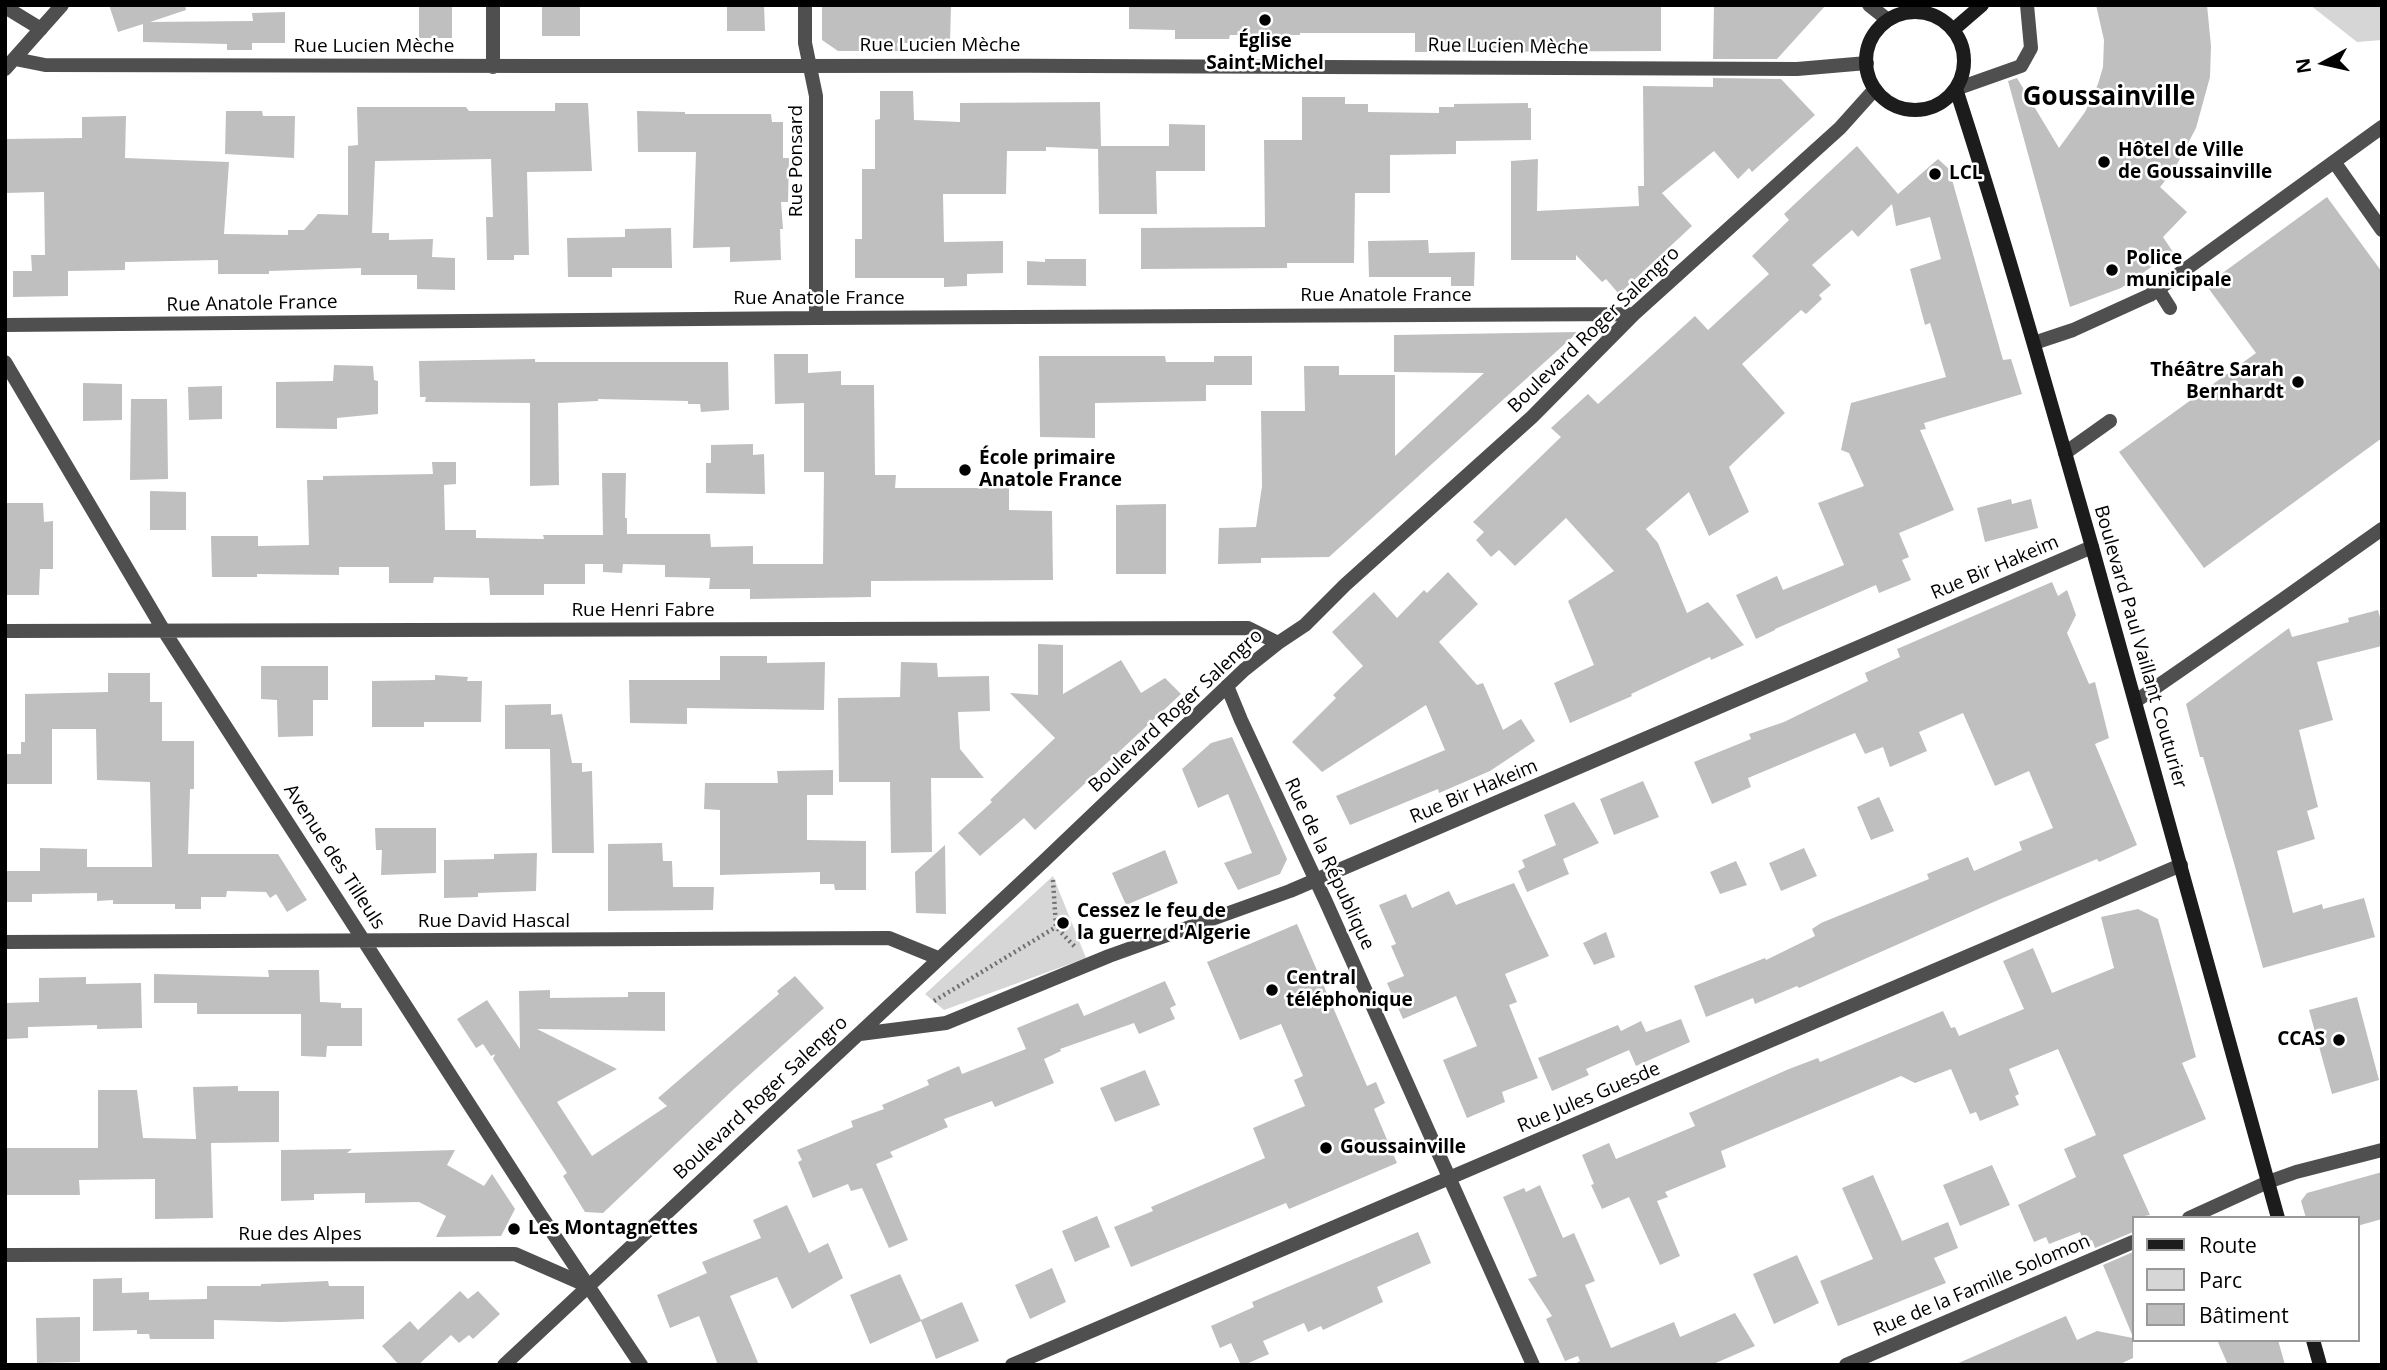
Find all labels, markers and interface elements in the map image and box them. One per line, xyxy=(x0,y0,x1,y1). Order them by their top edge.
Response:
marker: Église Saint-Michel xyxy=(1257,12,1273,28)
north arrow xyxy=(2289,28,2359,98)
place label: Église Saint-Michel xyxy=(1206,31,1324,75)
street label: Rue Lucien Mèche xyxy=(1427,34,1589,60)
street label: Rue Lucien Mèche xyxy=(860,35,1020,57)
street label: Rue Lucien Mèche xyxy=(294,36,454,58)
text: N xyxy=(2289,56,2317,75)
district label: Goussainville xyxy=(2023,82,2195,114)
street label: Rue Ponsard xyxy=(786,105,808,217)
place label: Hôtel de Ville de Goussainville xyxy=(2118,140,2272,184)
marker: Hôtel de Ville de Goussainville xyxy=(2096,154,2112,170)
place label: LCL xyxy=(1949,163,1983,185)
marker: LCL xyxy=(1927,166,1943,182)
street label: Boulevard Roger Salengro xyxy=(1503,242,1685,418)
place label: Police municipale xyxy=(2126,248,2232,292)
marker: Police municipale xyxy=(2104,262,2120,278)
street label: Rue Anatole France xyxy=(1300,285,1472,307)
street label: Rue Anatole France xyxy=(733,288,905,310)
street label: Rue Anatole France xyxy=(166,291,338,317)
place label: Théâtre Sarah Bernhardt xyxy=(2150,360,2284,404)
marker: Théâtre Sarah Bernhardt xyxy=(2290,374,2306,390)
place label: École primaire Anatole France xyxy=(979,448,1122,492)
marker: École primaire Anatole France xyxy=(957,462,973,478)
street label: Boulevard Paul Vaillant Couturier xyxy=(2089,503,2191,791)
street label: Rue Bir Hakeim xyxy=(1928,531,2062,605)
street label: Rue Henri Fabre xyxy=(571,600,715,622)
street label: Boulevard Roger Salengro xyxy=(1084,624,1268,798)
street label: Rue Bir Hakeim xyxy=(1407,755,1541,829)
street label: Rue de la République xyxy=(1279,774,1379,954)
street label: Avenue des Tilleuls xyxy=(279,780,389,934)
place label: Cessez le feu de la guerre d'Algerie xyxy=(1077,901,1251,945)
street label: Rue David Hascal xyxy=(418,911,570,933)
marker: Cessez le feu de la guerre d'Algerie xyxy=(1055,915,1071,931)
place label: Central téléphonique xyxy=(1286,968,1413,1012)
marker: Central téléphonique xyxy=(1264,982,1280,998)
street label: Boulevard Roger Salengro xyxy=(669,1011,853,1185)
place label: CCAS xyxy=(2277,1029,2325,1051)
marker: CCAS xyxy=(2331,1032,2347,1048)
street label: Rue Jules Guesde xyxy=(1514,1058,1664,1138)
place label: Goussainville xyxy=(1340,1137,1466,1159)
marker: Goussainville xyxy=(1318,1140,1334,1156)
legend xyxy=(2132,1216,2359,1342)
place label: Les Montagnettes xyxy=(528,1218,698,1240)
marker: Les Montagnettes xyxy=(506,1221,522,1237)
street label: Rue des Alpes xyxy=(238,1224,362,1246)
street label: Rue de la Famille Solomon xyxy=(1870,1230,2094,1342)
text: Route xyxy=(2199,1231,2257,1259)
text: Parc xyxy=(2199,1266,2242,1294)
text: Bâtiment xyxy=(2199,1301,2289,1329)

